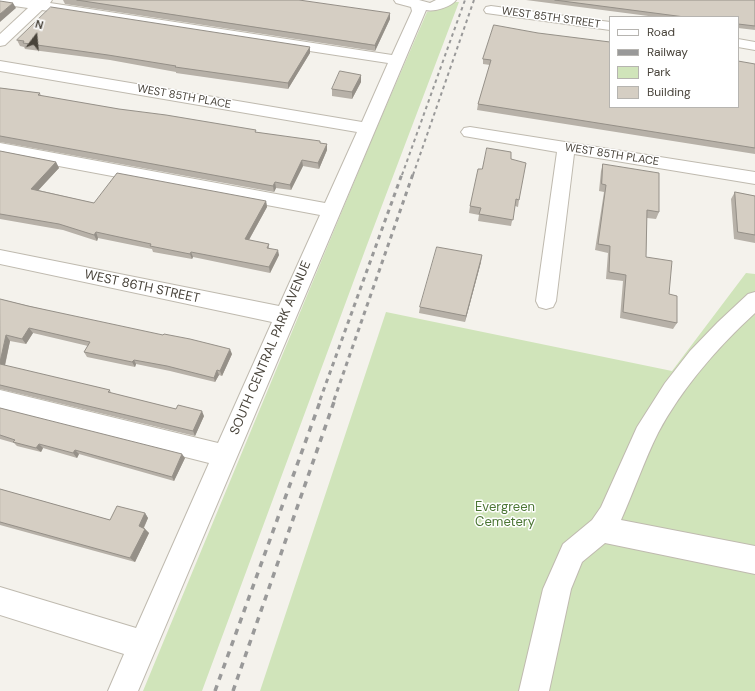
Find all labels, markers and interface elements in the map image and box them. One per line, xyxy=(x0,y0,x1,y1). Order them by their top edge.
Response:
street label: WEST 85TH STREET xyxy=(501,5,601,31)
north arrow xyxy=(16,16,56,56)
legend xyxy=(609,16,739,108)
text: N xyxy=(34,17,45,32)
text: Road xyxy=(647,24,675,40)
text: Railway xyxy=(647,44,688,60)
text: Park xyxy=(647,64,671,80)
street label: WEST 85TH PLACE xyxy=(136,82,232,112)
text: Building xyxy=(647,84,691,100)
street label: WEST 85TH PLACE xyxy=(564,141,660,169)
street label: SOUTH CENTRAL PARK AVENUE xyxy=(227,259,315,437)
street label: WEST 86TH STREET xyxy=(83,267,201,307)
park label: Evergreen Cemetery xyxy=(475,500,535,531)

